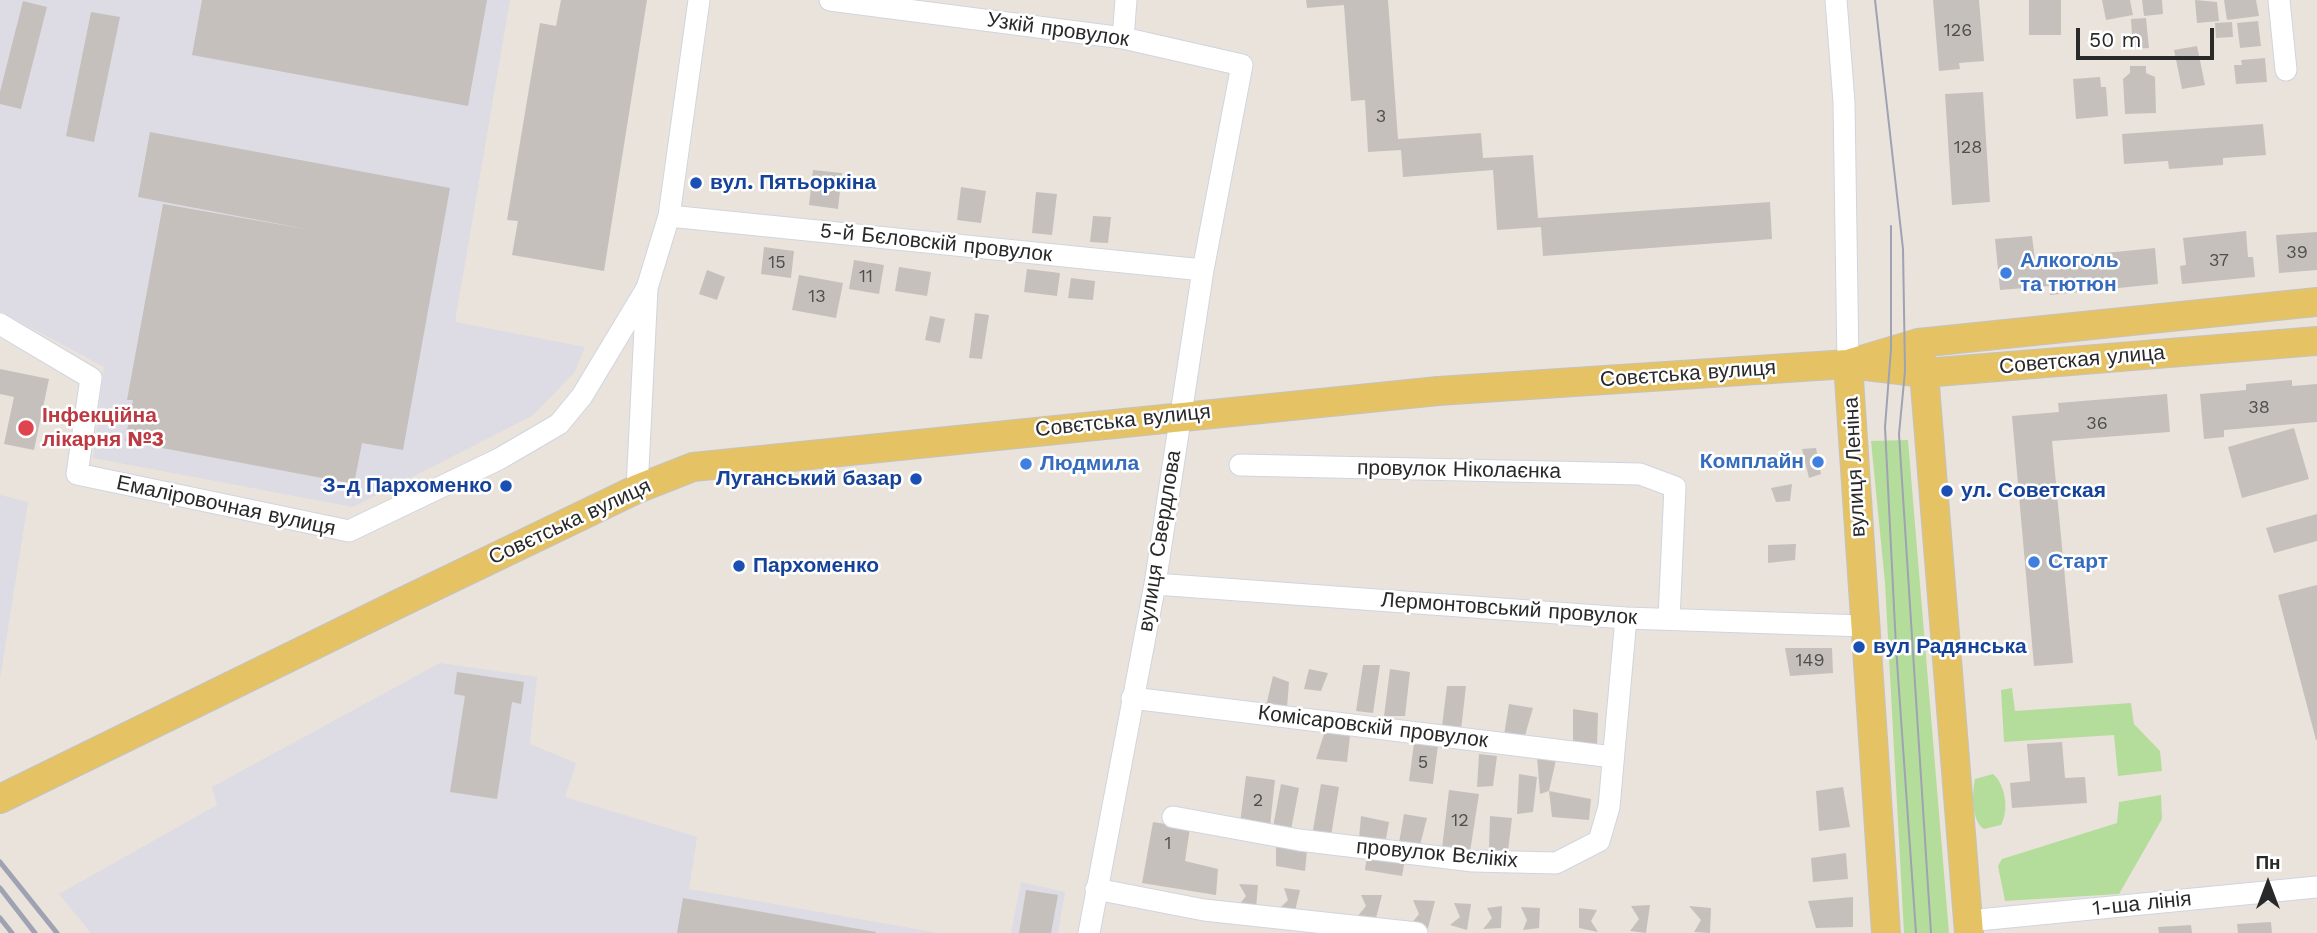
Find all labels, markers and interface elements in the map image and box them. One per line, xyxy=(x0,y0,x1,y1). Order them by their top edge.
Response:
street label: Узкій провулок xyxy=(985,8,1131,52)
scale bar xyxy=(2079,14,2217,58)
house number: 126 xyxy=(1944,20,1972,42)
text: 50 m xyxy=(2089,27,2141,52)
house number: 3 xyxy=(1376,106,1386,128)
house number: 128 xyxy=(1954,137,1982,159)
place label: вул. Пятьоркіна xyxy=(710,170,876,196)
marker: вул. Пятьоркіна xyxy=(688,175,704,191)
street label: 5-й Бєловскій провулок xyxy=(819,218,1053,268)
house number: 39 xyxy=(2286,242,2308,264)
place label: Алкоголь та тютюн xyxy=(2020,248,2119,298)
house number: 37 xyxy=(2209,250,2229,272)
house number: 15 xyxy=(768,252,786,274)
marker: Алкоголь та тютюн xyxy=(1998,265,2014,281)
house number: 11 xyxy=(859,266,873,288)
house number: 13 xyxy=(808,286,826,308)
street label: Советская улица xyxy=(1998,340,2166,380)
street label: Совєтська вулиця xyxy=(1599,355,1777,393)
street label: вулиця Леніна xyxy=(1839,396,1871,538)
house number: 38 xyxy=(2248,397,2270,419)
street label: Совєтська вулиця xyxy=(1034,399,1212,443)
place label: Інфекційна лікарня №3 xyxy=(42,403,164,453)
house number: 36 xyxy=(2086,413,2108,435)
marker: Інфекційна лікарня №3 xyxy=(16,418,36,438)
street label: вулиця Свердлова xyxy=(1133,449,1187,633)
place label: Комплайн xyxy=(1700,449,1804,475)
place label: Людмила xyxy=(1040,451,1139,477)
marker: Комплайн xyxy=(1810,454,1826,470)
marker: Людмила xyxy=(1018,456,1034,472)
street label: провулок Ніколаєнка xyxy=(1357,456,1561,484)
place label: Луганський базар xyxy=(716,466,902,492)
street label: Емаліровочная вулиця xyxy=(114,470,338,542)
marker: Луганський базар xyxy=(908,471,924,487)
place label: З-д Пархоменко xyxy=(322,473,492,499)
street label: Совєтська вулиця xyxy=(485,473,655,571)
marker: З-д Пархоменко xyxy=(498,478,514,494)
place label: ул. Советская xyxy=(1961,478,2106,504)
marker: ул. Советская xyxy=(1939,483,1955,499)
place label: Старт xyxy=(2048,549,2108,575)
place label: Пархоменко xyxy=(753,553,879,579)
marker: Старт xyxy=(2026,554,2042,570)
marker: Пархоменко xyxy=(731,558,747,574)
street label: Лермонтовський провулок xyxy=(1380,587,1638,631)
place label: вул Радянська xyxy=(1873,634,2027,660)
marker: вул Радянська xyxy=(1851,639,1867,655)
house number: 149 xyxy=(1795,650,1825,672)
street label: Комісаровскій провулок xyxy=(1257,700,1489,754)
house number: 5 xyxy=(1418,752,1428,774)
house number: 2 xyxy=(1253,790,1263,812)
house number: 12 xyxy=(1451,810,1469,832)
house number: 1 xyxy=(1164,833,1172,855)
street label: провулок Вєлікіх xyxy=(1355,834,1519,874)
north arrow xyxy=(2233,849,2303,919)
text: Пн xyxy=(2255,851,2281,874)
street label: 1-ша лінія xyxy=(2091,886,2193,922)

